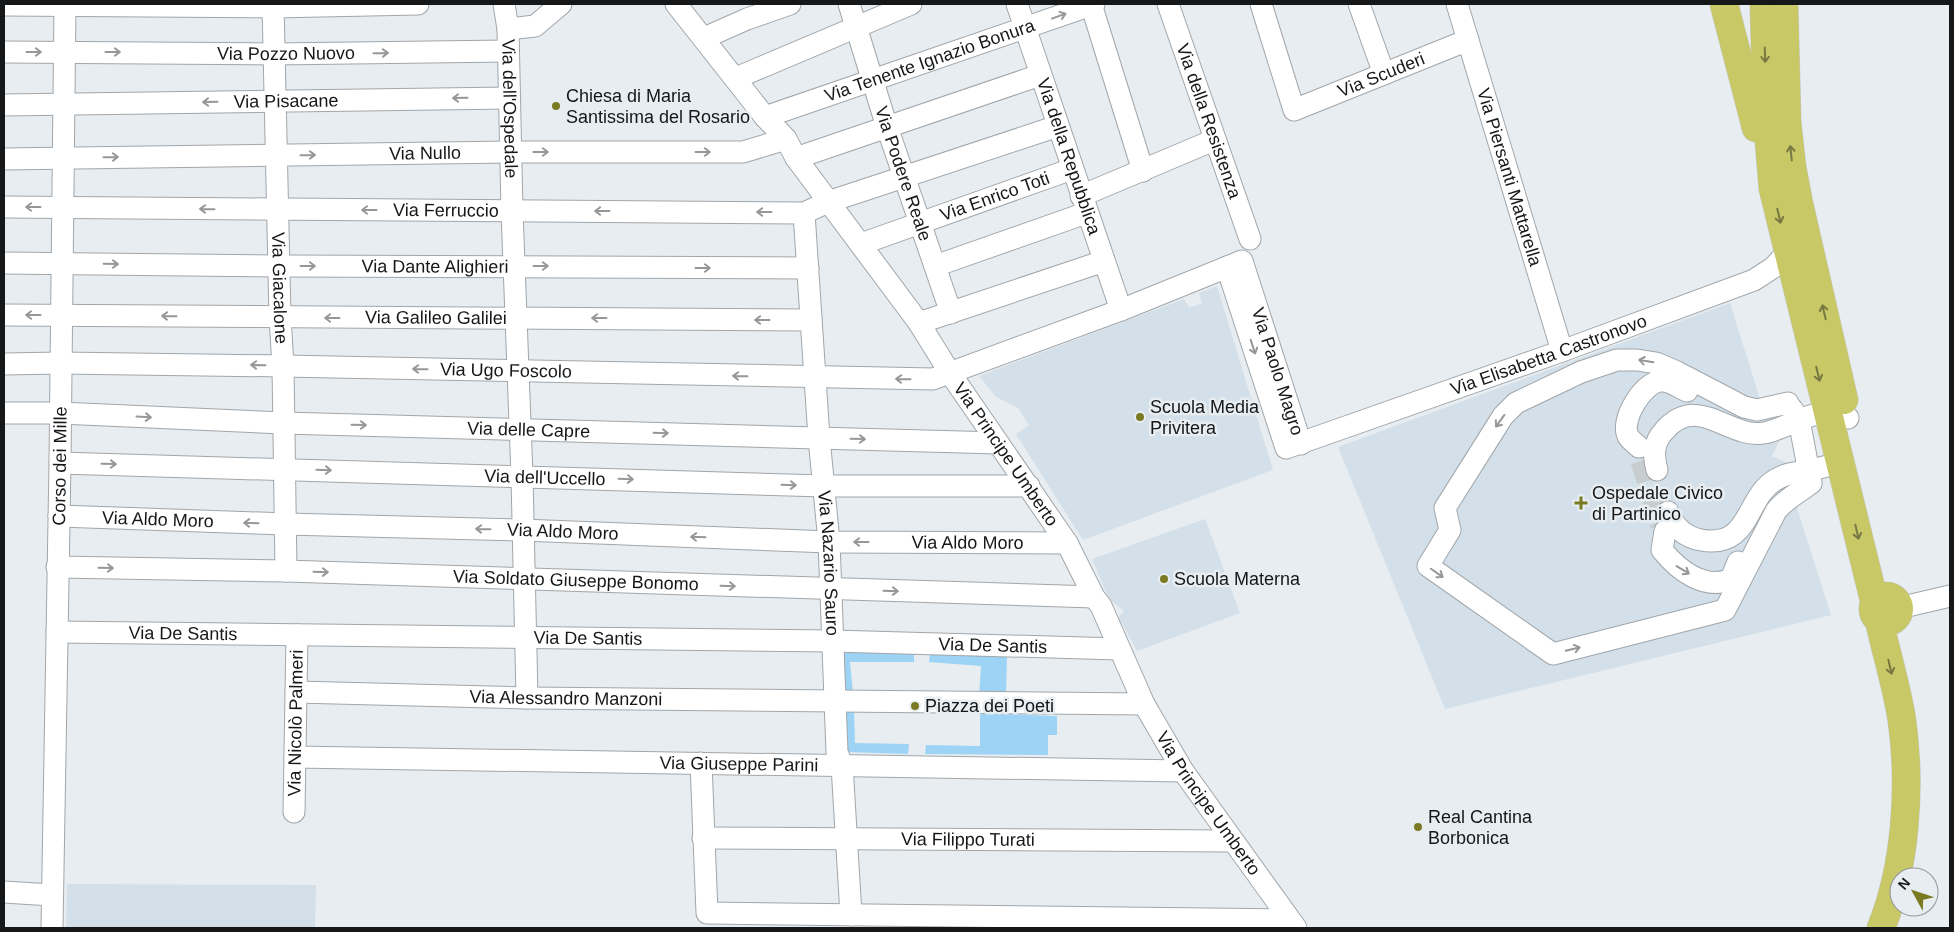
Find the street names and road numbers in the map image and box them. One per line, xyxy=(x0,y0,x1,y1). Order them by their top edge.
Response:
street label: Via Tenente Ignazio Bonura xyxy=(822,15,1038,106)
street label: Via dell'Ospedale xyxy=(498,39,521,179)
street label: Via della Resistenza xyxy=(1173,41,1245,202)
street label: Via Pozzo Nuovo xyxy=(217,43,355,64)
street label: Via Scuderi xyxy=(1335,49,1427,101)
street label: Via della Repubblica xyxy=(1033,76,1105,238)
street label: Via Piersanti Mattarella xyxy=(1473,86,1546,270)
street label: Via Pisacane xyxy=(233,90,339,112)
street label: Via Podere Reale xyxy=(871,104,935,243)
street label: Via Nullo xyxy=(389,143,461,164)
street label: Via Enrico Toti xyxy=(938,168,1052,225)
street label: Via Ferruccio xyxy=(393,200,499,221)
street label: Via Giacalone xyxy=(268,232,292,344)
street label: Via Dante Alighieri xyxy=(362,256,508,277)
street label: Via Paolo Magro xyxy=(1248,305,1308,438)
street label: Via Galileo Galilei xyxy=(365,307,507,328)
street label: Via Elisabetta Castronovo xyxy=(1448,311,1649,399)
street label: Via Ugo Foscolo xyxy=(440,359,572,382)
street label: Via Principe Umberto xyxy=(950,379,1062,530)
street label: Corso dei Mille xyxy=(49,406,71,526)
street label: Via delle Capre xyxy=(467,418,590,442)
street label: Via dell'Uccello xyxy=(484,466,606,489)
street label: Via Nazario Sauro xyxy=(814,489,843,636)
street label: Via Aldo Moro xyxy=(102,508,214,531)
street label: Via Aldo Moro xyxy=(507,520,619,544)
street label: Via Aldo Moro xyxy=(912,532,1023,553)
street label: Via Soldato Giuseppe Bonomo xyxy=(453,566,699,594)
street label: Via De Santis xyxy=(128,623,238,644)
street label: Via De Santis xyxy=(533,628,642,649)
street label: Via De Santis xyxy=(938,634,1048,657)
street label: Via Nicolò Palmeri xyxy=(284,649,307,797)
street label: Via Alessandro Manzoni xyxy=(469,687,662,709)
street label: Via Principe Umberto xyxy=(1152,728,1265,879)
street label: Via Giuseppe Parini xyxy=(659,753,819,775)
street label: Via Filippo Turati xyxy=(901,829,1035,850)

